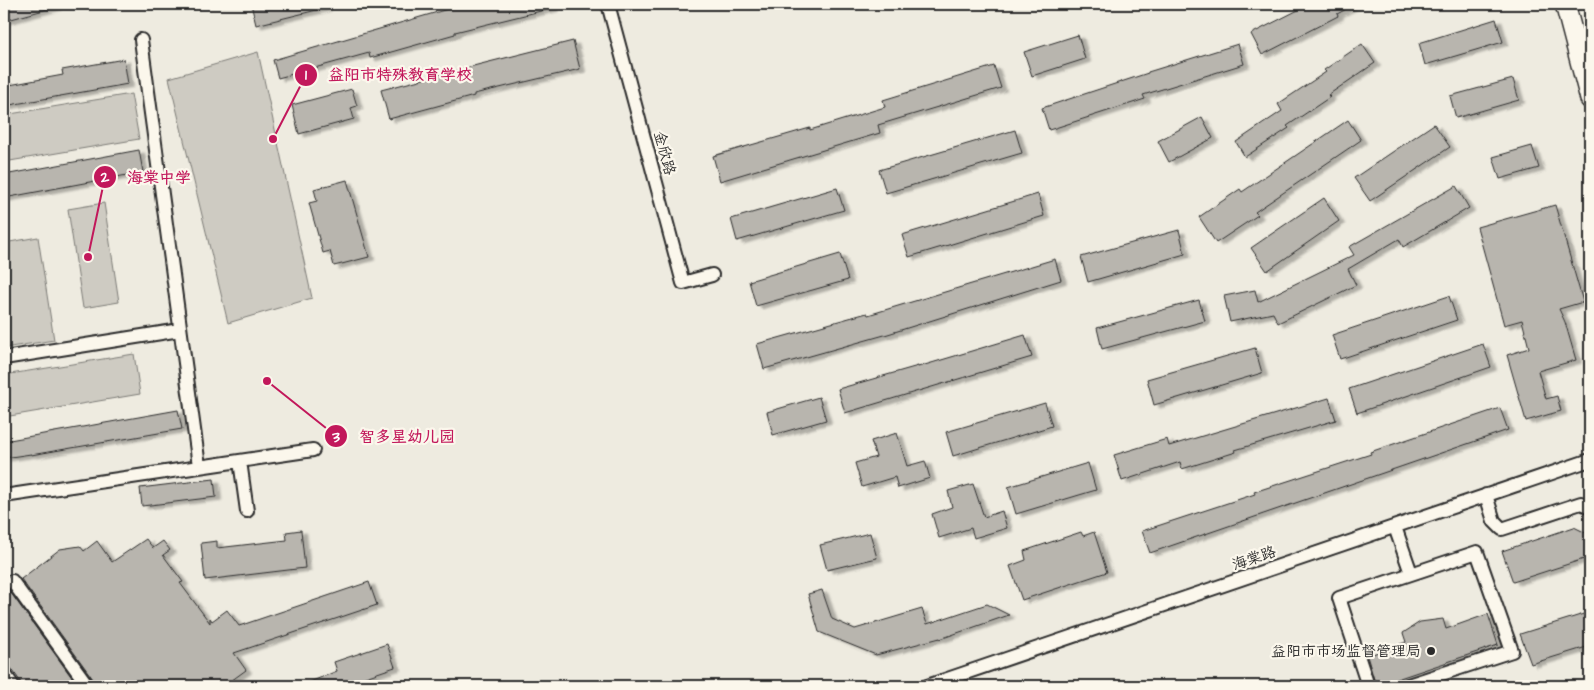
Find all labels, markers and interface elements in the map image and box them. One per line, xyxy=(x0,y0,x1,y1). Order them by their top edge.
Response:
callout: 益阳市特殊教育学校 xyxy=(293,59,482,90)
text: 益阳市特殊教育学校 xyxy=(328,64,472,86)
text: 1 xyxy=(305,65,307,86)
street label: 金欣路 xyxy=(649,129,680,178)
callout: 海棠中学 xyxy=(92,162,201,193)
text: 2 xyxy=(100,167,110,188)
text: 海棠中学 xyxy=(127,167,191,189)
callout: 智多星幼儿园 xyxy=(324,421,465,452)
text: 智多星幼儿园 xyxy=(359,426,455,448)
text: 3 xyxy=(331,427,340,448)
street label: 海棠路 xyxy=(1229,541,1279,576)
place label: 益阳市市场监督管理局 xyxy=(1271,641,1421,662)
marker: 益阳市市场监督管理局 xyxy=(1425,645,1437,657)

